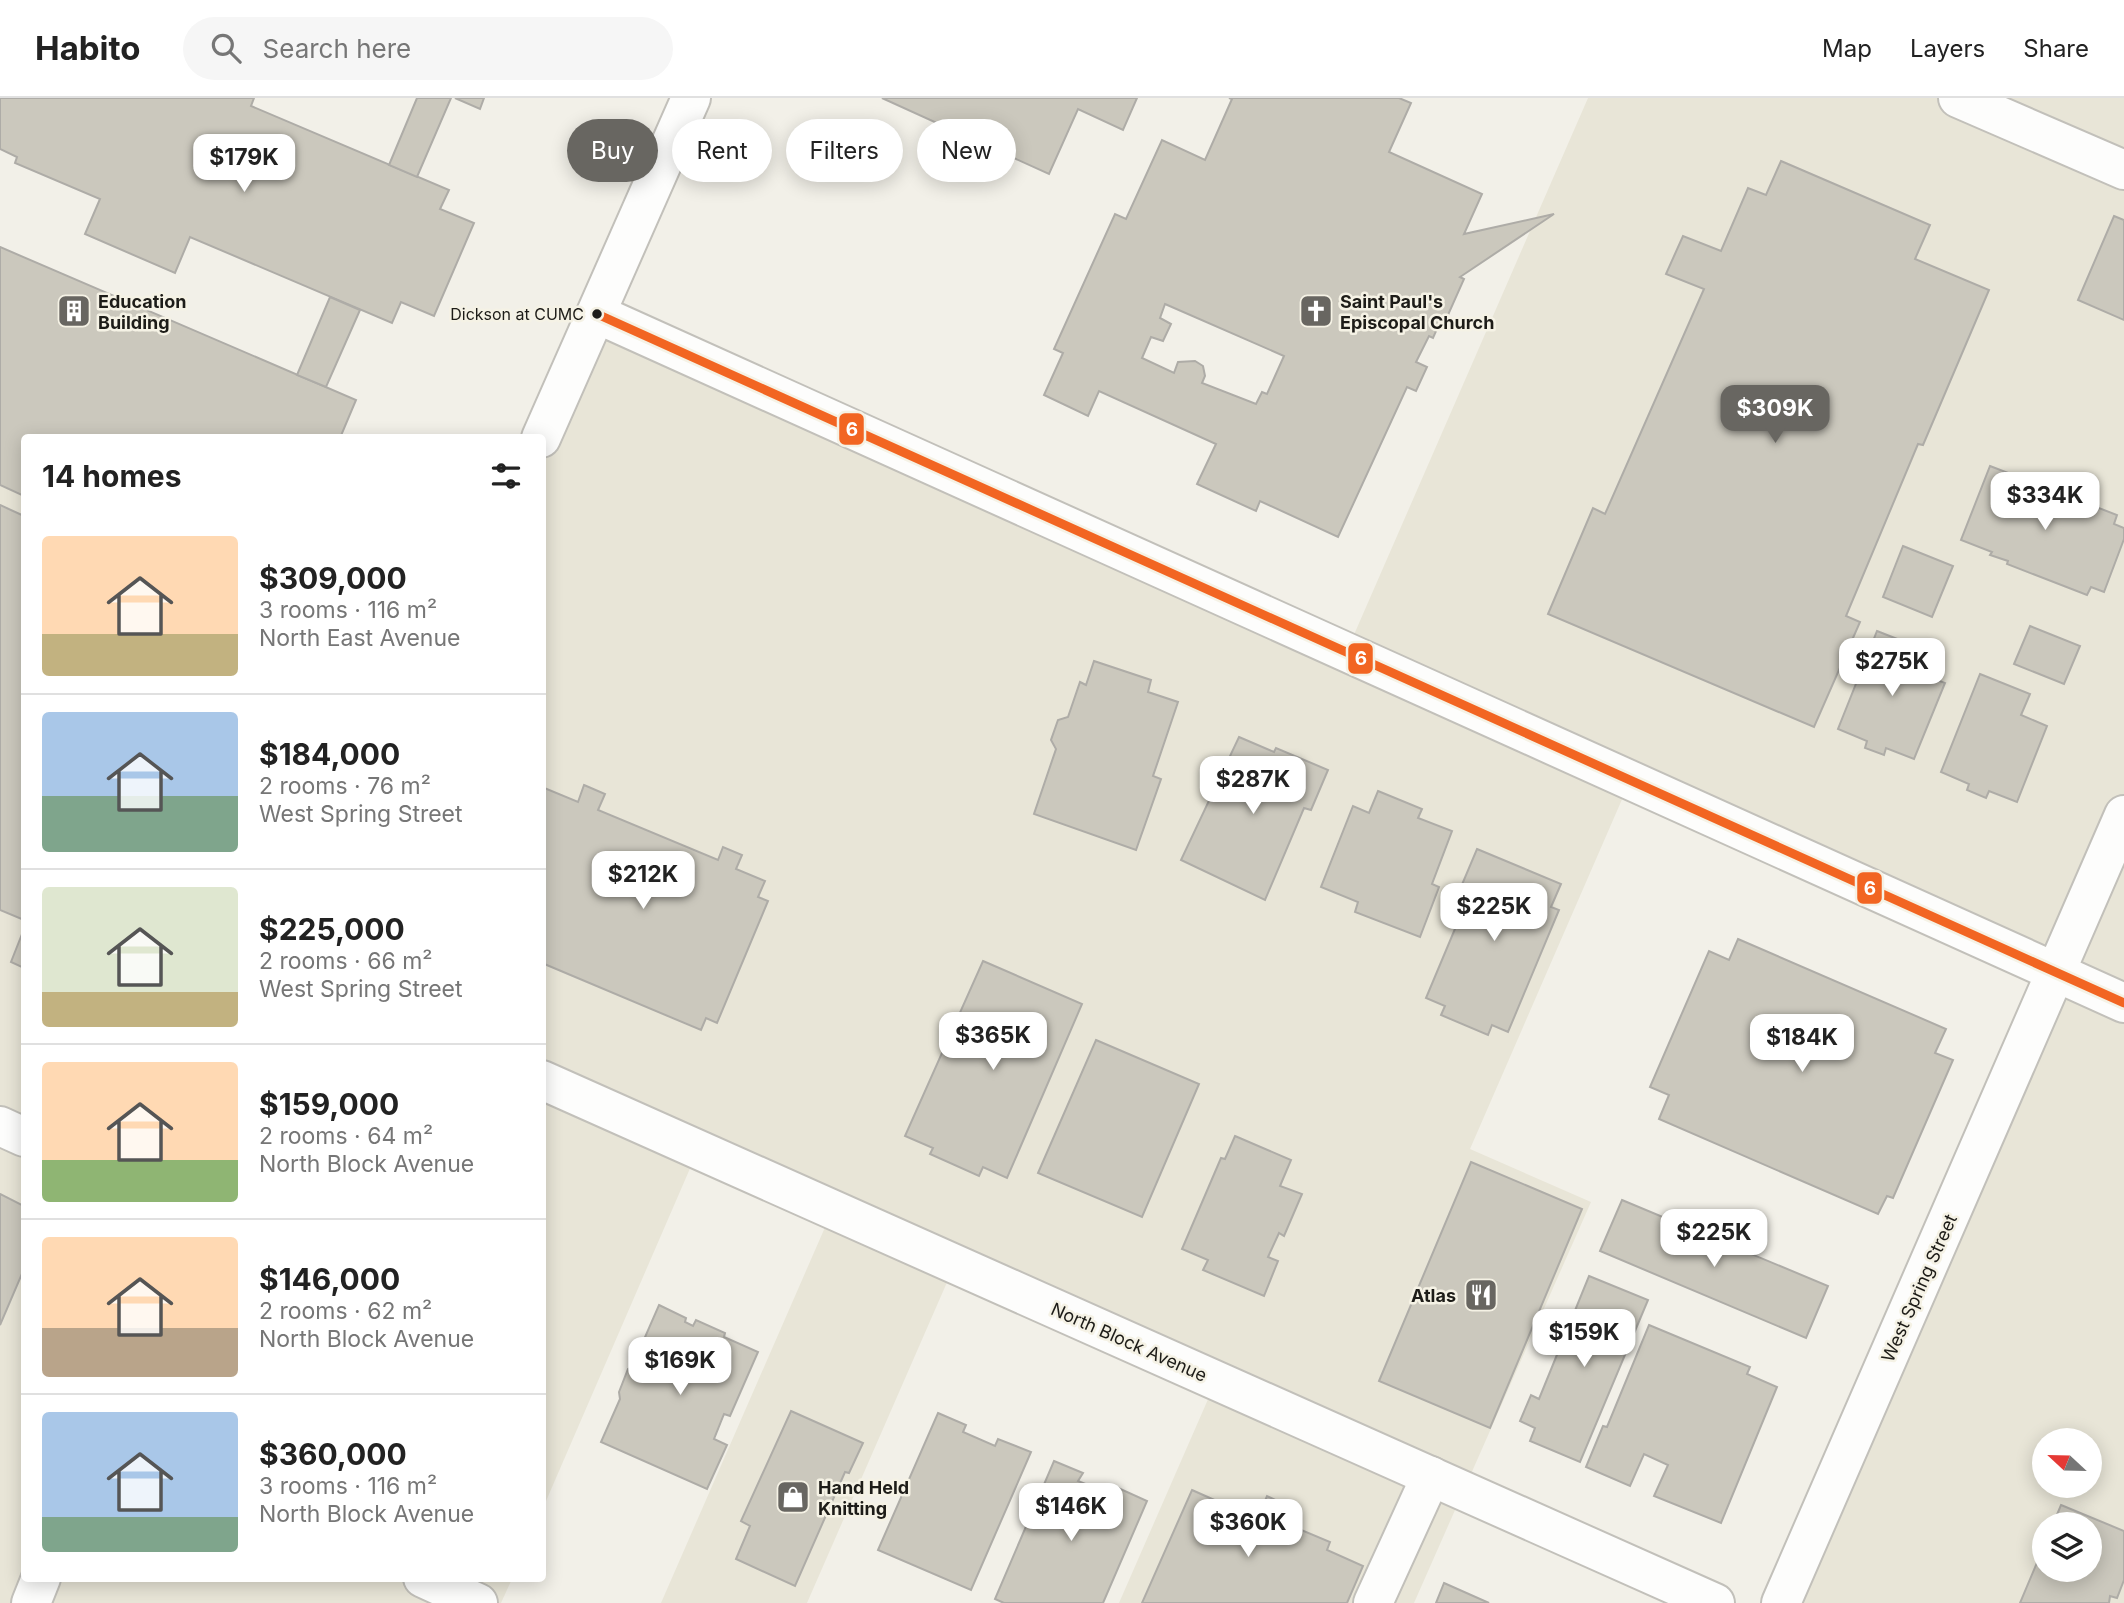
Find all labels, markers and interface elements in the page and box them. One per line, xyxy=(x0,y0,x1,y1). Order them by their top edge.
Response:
search box xyxy=(183,17,673,80)
text: Habito xyxy=(35,28,141,68)
icon: search xyxy=(207,29,245,67)
text: Search here xyxy=(263,33,411,64)
text: Map xyxy=(1822,34,1872,63)
text: Layers xyxy=(1910,34,1985,63)
text: Share xyxy=(2023,34,2089,63)
chip: Buy xyxy=(567,119,658,182)
chip: Rent xyxy=(672,119,772,182)
chip: Filters xyxy=(786,119,903,182)
chip: New xyxy=(917,119,1016,182)
pin: $179K xyxy=(195,134,293,194)
text: $179K xyxy=(209,143,279,171)
place label: Education Building xyxy=(98,291,186,333)
place label: Saint Paul's Episcopal Church xyxy=(1340,291,1494,333)
building icon: Education Building xyxy=(55,292,93,330)
church icon: Saint Paul's Episcopal Church xyxy=(1297,292,1335,330)
place label: Dickson at CUMC xyxy=(450,304,584,324)
marker: Dickson at CUMC xyxy=(590,307,604,321)
pin: $309K xyxy=(1726,386,1824,445)
text: $309K xyxy=(1737,394,1813,422)
line badge: 6 xyxy=(838,412,865,446)
text: 6 xyxy=(846,418,858,441)
icon: filters xyxy=(487,457,525,495)
text: 14 homes xyxy=(42,458,181,494)
pin: $334K xyxy=(1996,472,2094,532)
text: $334K xyxy=(2007,481,2083,509)
text: $309,000 xyxy=(259,560,407,596)
icon: home xyxy=(98,564,182,648)
text: 3 rooms · 116 m² xyxy=(259,596,437,624)
text: North East Avenue xyxy=(259,624,460,652)
pin: $275K xyxy=(1843,638,1941,698)
line badge: 6 xyxy=(1347,642,1374,675)
text: 6 xyxy=(1355,647,1367,670)
text: $275K xyxy=(1855,647,1929,675)
text: $184,000 xyxy=(259,736,400,772)
icon: home xyxy=(98,740,182,824)
pin: $287K xyxy=(1204,756,1302,816)
text: $287K xyxy=(1216,765,1290,793)
text: 2 rooms · 76 m² xyxy=(259,772,431,800)
text: West Spring Street xyxy=(259,800,463,828)
pin: $212K xyxy=(594,852,692,911)
text: $212K xyxy=(608,860,678,888)
line badge: 6 xyxy=(1856,871,1883,905)
text: 6 xyxy=(1864,877,1876,900)
pin: $225K xyxy=(1445,884,1543,943)
text: $225K xyxy=(1456,892,1532,920)
text: $225,000 xyxy=(259,911,405,947)
icon: home xyxy=(98,915,182,999)
text: 2 rooms · 66 m² xyxy=(259,947,433,975)
text: West Spring Street xyxy=(259,975,463,1003)
pin: $365K xyxy=(944,1012,1042,1072)
pin: $184K xyxy=(1753,1014,1851,1074)
text: $365K xyxy=(955,1021,1031,1049)
text: $184K xyxy=(1766,1023,1838,1051)
text: $159,000 xyxy=(259,1086,399,1122)
icon: home xyxy=(98,1090,182,1174)
text: 2 rooms · 64 m² xyxy=(259,1122,433,1150)
text: North Block Avenue xyxy=(259,1150,474,1178)
pin: $225K xyxy=(1665,1210,1763,1269)
street label: West Spring Street xyxy=(1877,1211,1961,1365)
text: $225K xyxy=(1676,1218,1752,1246)
text: $146,000 xyxy=(259,1261,400,1297)
icon: home xyxy=(98,1265,182,1349)
restaurant icon: Atlas xyxy=(1462,1276,1500,1314)
place label: Atlas xyxy=(1411,1285,1456,1306)
text: 2 rooms · 62 m² xyxy=(259,1297,432,1325)
street label: North Block Avenue xyxy=(1048,1298,1210,1386)
pin: $159K xyxy=(1535,1310,1633,1369)
text: $159K xyxy=(1548,1318,1620,1346)
text: North Block Avenue xyxy=(259,1325,474,1353)
pin: $169K xyxy=(631,1338,729,1397)
text: $169K xyxy=(644,1346,716,1374)
north arrow xyxy=(2032,1428,2102,1498)
map controls xyxy=(2032,1428,2102,1582)
text: $360,000 xyxy=(259,1436,407,1472)
icon: home xyxy=(98,1440,182,1524)
text: 3 rooms · 116 m² xyxy=(259,1472,437,1500)
place label: Hand Held Knitting xyxy=(818,1477,909,1519)
shop icon: Hand Held Knitting xyxy=(774,1478,812,1516)
pin: $146K xyxy=(1022,1484,1120,1543)
text: $146K xyxy=(1035,1492,1107,1520)
text: North Block Avenue xyxy=(259,1500,474,1528)
pin: $360K xyxy=(1199,1500,1297,1559)
text: $360K xyxy=(1210,1508,1286,1536)
button: layers xyxy=(2032,1512,2102,1582)

